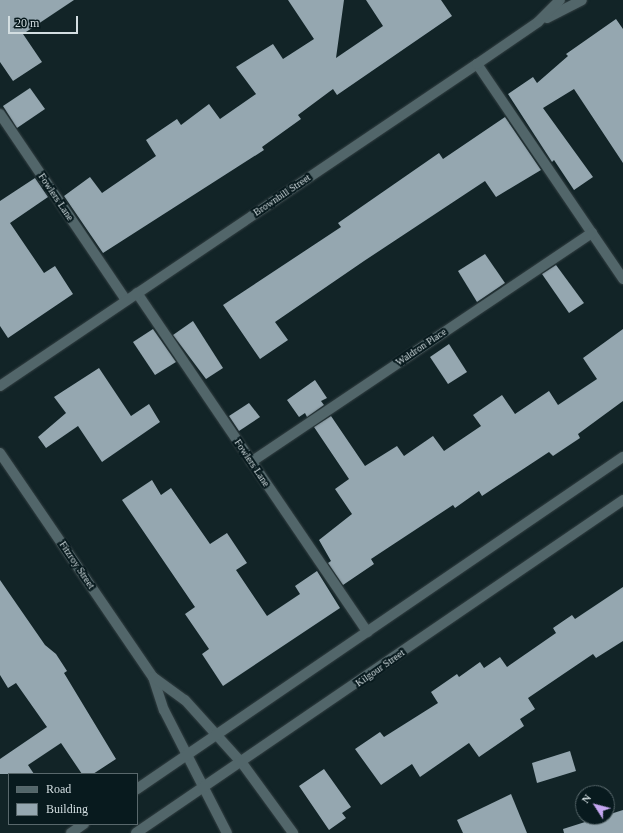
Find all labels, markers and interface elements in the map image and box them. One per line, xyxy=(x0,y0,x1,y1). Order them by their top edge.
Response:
scale bar xyxy=(10,8,80,34)
text: 20 m xyxy=(15,16,39,30)
street label: Fowlers Lane xyxy=(36,171,76,223)
street label: Brownbill Street xyxy=(251,171,313,219)
street label: Waldron Place xyxy=(393,326,449,368)
street label: Fowlers Lane xyxy=(232,437,272,489)
street label: Fitzroy Street xyxy=(57,539,97,591)
street label: Kilgour Street xyxy=(353,647,407,689)
legend xyxy=(8,773,138,825)
text: Road xyxy=(46,782,71,796)
north arrow xyxy=(575,785,615,825)
text: N xyxy=(579,792,593,805)
text: Building xyxy=(46,802,88,816)

